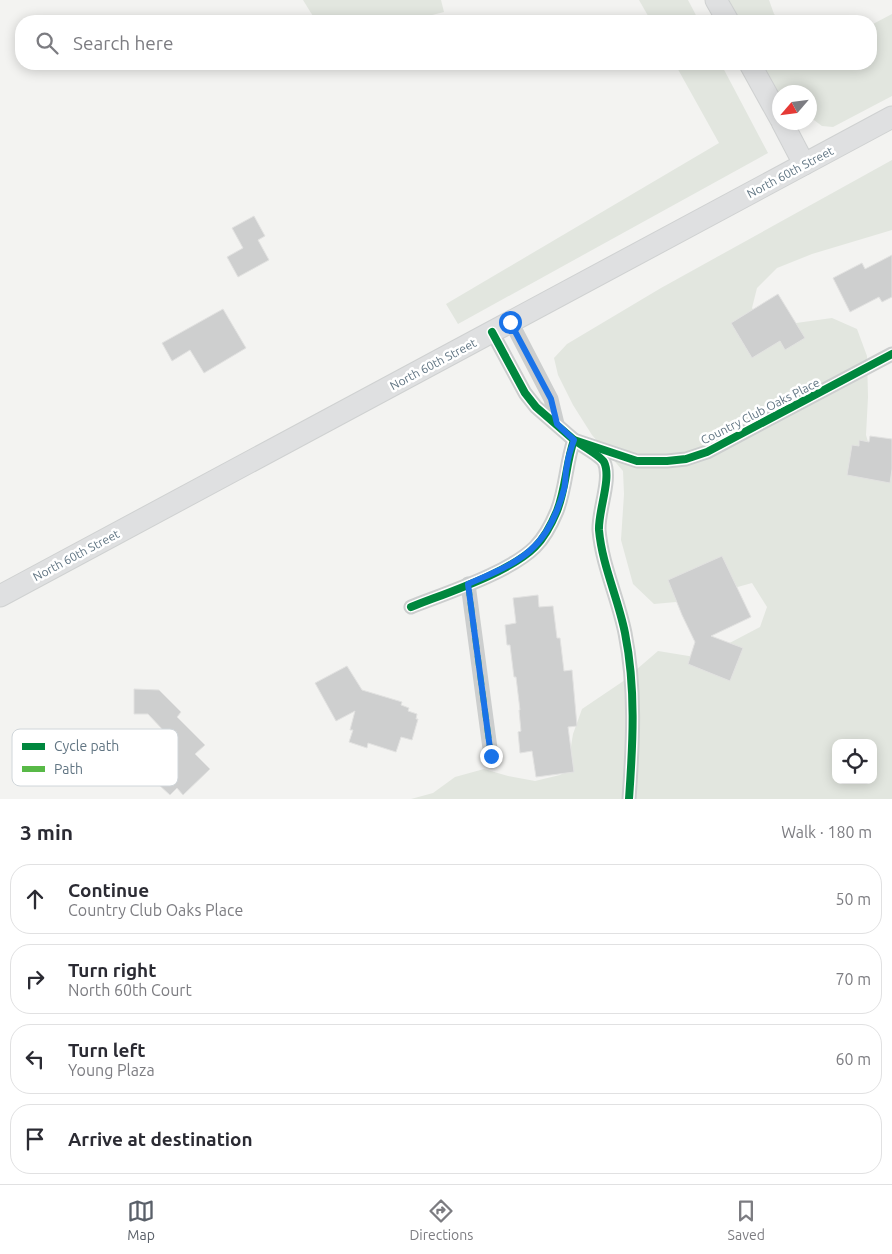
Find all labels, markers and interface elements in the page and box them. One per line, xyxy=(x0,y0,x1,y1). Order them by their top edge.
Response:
search box xyxy=(15,15,877,70)
icon: search xyxy=(33,29,61,57)
text: Search here xyxy=(73,32,173,54)
north arrow xyxy=(772,85,817,130)
street label: North 60th Street xyxy=(745,144,836,200)
route start xyxy=(499,311,522,334)
street label: North 60th Street xyxy=(388,336,479,392)
street label: Country Club Oaks Place xyxy=(698,375,822,447)
street label: North 60th Street xyxy=(31,527,122,583)
legend xyxy=(12,729,178,786)
text: Cycle path xyxy=(54,738,119,754)
map controls xyxy=(832,739,877,784)
button: locate xyxy=(832,739,877,784)
route end xyxy=(480,745,503,768)
text: Path xyxy=(54,761,83,777)
text: 3 min xyxy=(20,820,73,844)
text: Walk · 180 m xyxy=(781,823,872,841)
text: Continue xyxy=(68,879,149,901)
icon: ahead xyxy=(21,885,49,913)
text: 50 m xyxy=(835,890,871,908)
text: Country Club Oaks Place xyxy=(68,901,243,919)
text: Turn right xyxy=(68,959,156,981)
icon: right xyxy=(21,965,49,993)
text: 70 m xyxy=(835,970,871,988)
text: North 60th Court xyxy=(68,981,192,999)
text: Turn left xyxy=(68,1039,146,1061)
icon: left xyxy=(21,1045,49,1073)
text: 60 m xyxy=(835,1050,871,1068)
text: Young Plaza xyxy=(68,1061,155,1079)
icon: arrive xyxy=(21,1125,49,1153)
text: Arrive at destination xyxy=(68,1128,253,1150)
tab: Map xyxy=(127,1197,155,1243)
tab: Directions xyxy=(409,1197,473,1243)
tab: Saved xyxy=(728,1197,765,1243)

